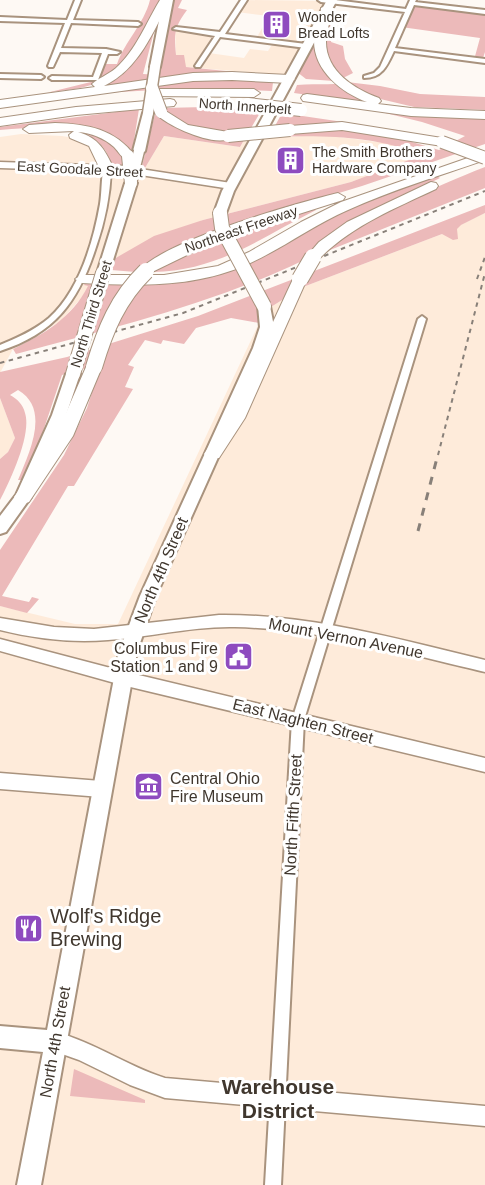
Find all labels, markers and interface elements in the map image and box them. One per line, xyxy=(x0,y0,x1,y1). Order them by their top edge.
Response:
building icon: Wonder Bread Lofts xyxy=(261,9,293,41)
place label: Wonder Bread Lofts xyxy=(298,9,370,41)
street label: North Innerbelt xyxy=(198,95,292,117)
building icon: The Smith Brothers Hardware Company xyxy=(275,144,307,176)
place label: The Smith Brothers Hardware Company xyxy=(312,144,437,176)
street label: East Goodale Street xyxy=(17,158,143,180)
street label: Northeast Freeway xyxy=(182,202,300,256)
street label: North Third Street xyxy=(67,258,115,369)
street label: North 4th Street xyxy=(131,514,191,625)
street label: Mount Vernon Avenue xyxy=(267,615,425,661)
place label: Columbus Fire Station 1 and 9 xyxy=(110,640,218,675)
public building icon: Columbus Fire Station 1 and 9 xyxy=(223,641,255,673)
street label: East Naghten Street xyxy=(231,695,375,747)
street label: North Fifth Street xyxy=(281,753,305,876)
place label: Central Ohio Fire Museum xyxy=(170,770,263,805)
museum icon: Central Ohio Fire Museum xyxy=(133,771,165,803)
place label: Wolf's Ridge Brewing xyxy=(50,905,161,950)
restaurant icon: Wolf's Ridge Brewing xyxy=(13,912,45,944)
street label: North 4th Street xyxy=(37,984,73,1099)
district label: Warehouse District xyxy=(222,1075,334,1122)

